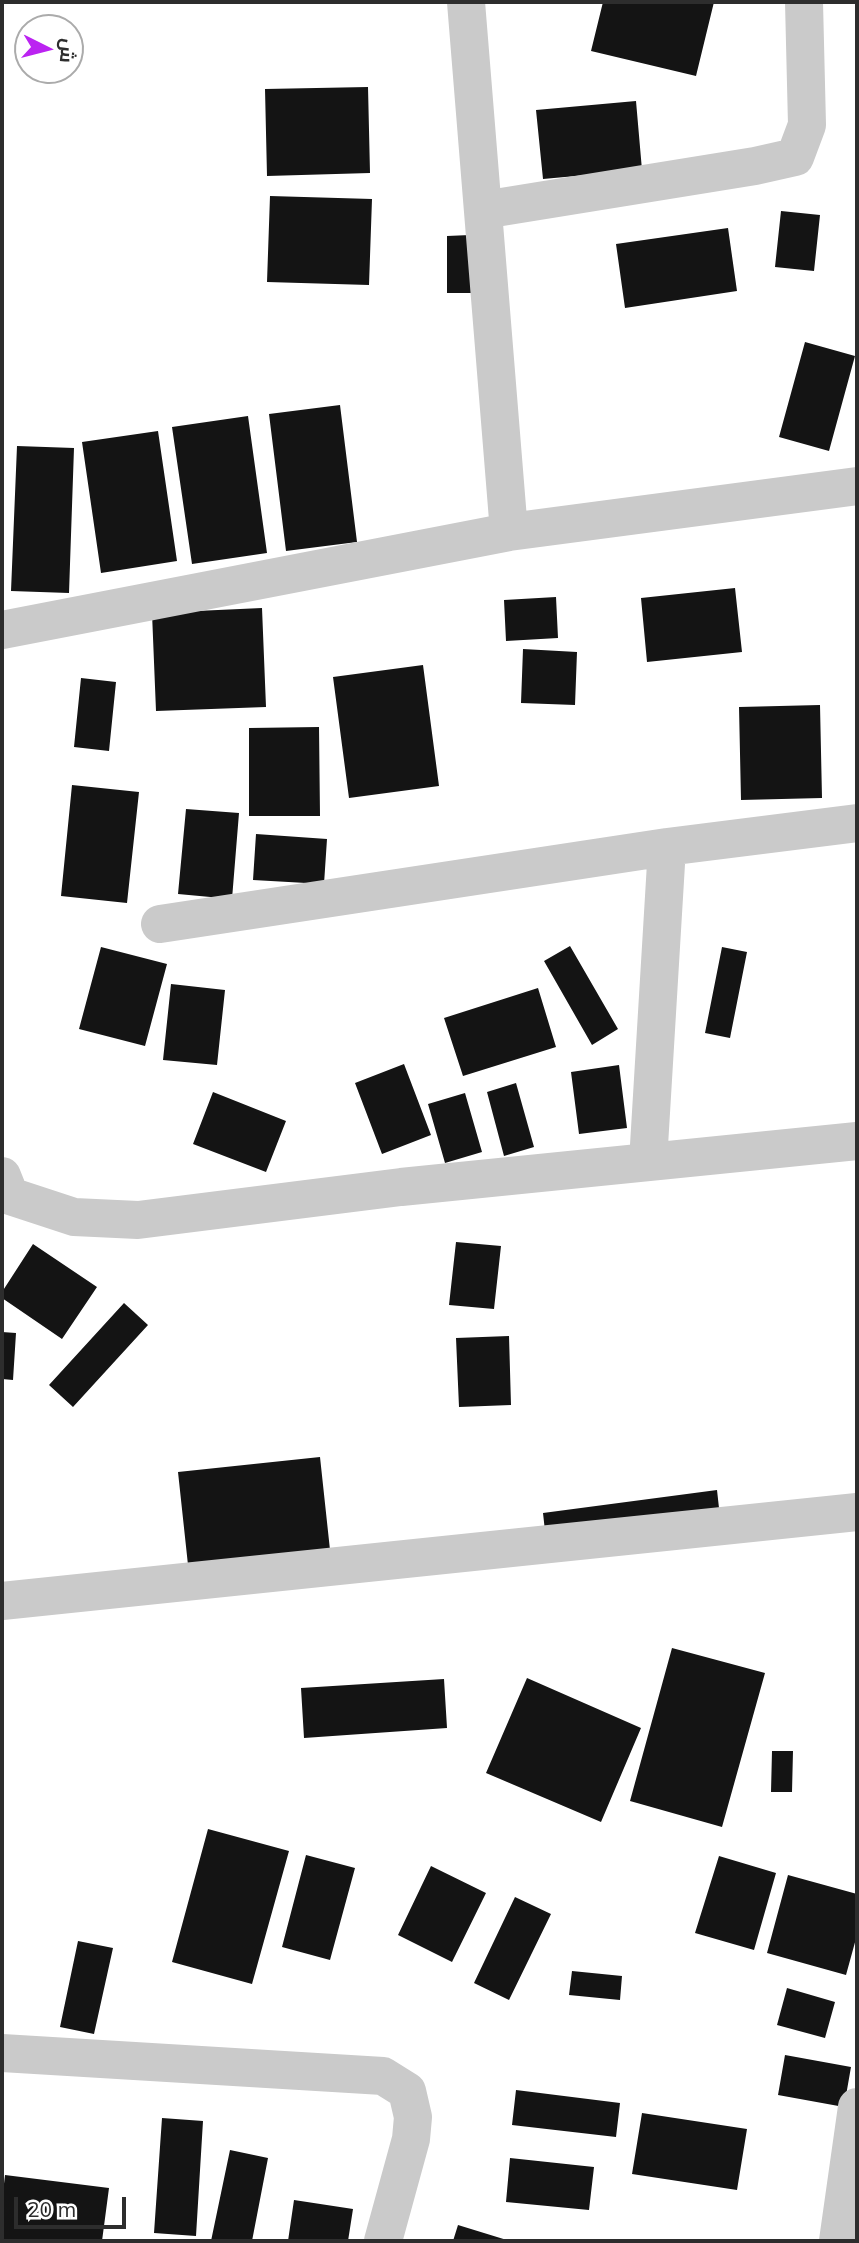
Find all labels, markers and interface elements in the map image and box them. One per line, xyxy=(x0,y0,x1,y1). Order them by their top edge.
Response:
north arrow xyxy=(14,14,84,84)
text: ش xyxy=(55,38,81,64)
scale bar xyxy=(18,2184,130,2228)
text: 20 m xyxy=(27,2196,76,2222)

